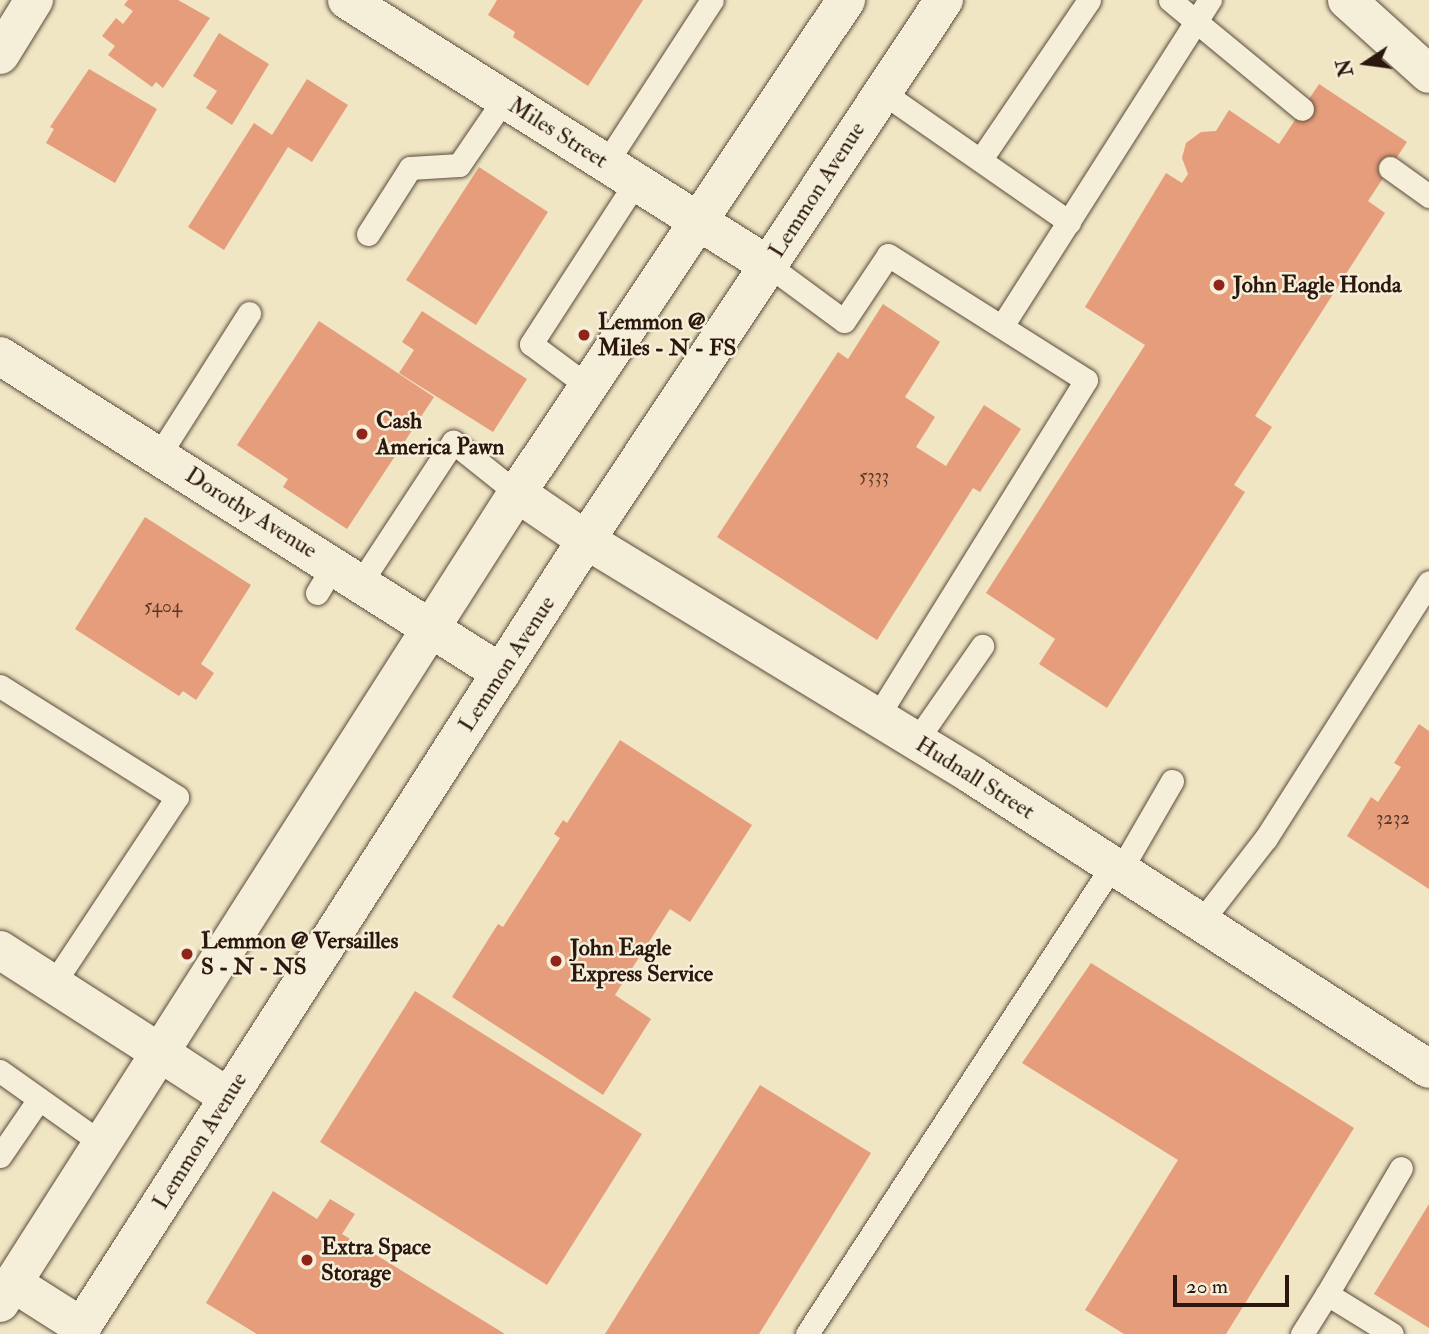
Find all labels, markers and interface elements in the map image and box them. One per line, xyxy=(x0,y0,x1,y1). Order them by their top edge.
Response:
north arrow xyxy=(1331,28,1401,98)
text: N xyxy=(1332,57,1359,79)
street label: Miles Street xyxy=(503,92,613,174)
street label: Lemmon Avenue xyxy=(763,117,871,263)
place label: John Eagle Honda xyxy=(1233,271,1401,299)
marker: John Eagle Honda xyxy=(1211,277,1227,293)
place label: Lemmon @ Miles - N - FS xyxy=(598,308,736,362)
marker: Lemmon @ Miles - N - FS xyxy=(576,327,592,343)
place label: Cash America Pawn xyxy=(376,407,504,461)
marker: Cash America Pawn xyxy=(354,426,370,442)
street label: Dorothy Avenue xyxy=(180,462,322,564)
house number: 5333 xyxy=(859,466,889,488)
street label: Lemmon Avenue xyxy=(453,591,561,737)
house number: 5404 xyxy=(144,596,182,618)
street label: Hudnall Street xyxy=(910,730,1040,826)
house number: 3232 xyxy=(1376,808,1410,830)
place label: Lemmon @ Versailles S - N - NS xyxy=(201,927,398,981)
place label: John Eagle Express Service xyxy=(570,934,713,988)
marker: Lemmon @ Versailles S - N - NS xyxy=(179,946,195,962)
marker: John Eagle Express Service xyxy=(548,953,564,969)
street label: Lemmon Avenue xyxy=(147,1067,253,1215)
place label: Extra Space Storage xyxy=(321,1233,431,1287)
marker: Extra Space Storage xyxy=(299,1252,315,1268)
scale bar xyxy=(1177,1260,1292,1304)
text: 20 m xyxy=(1186,1273,1228,1300)

